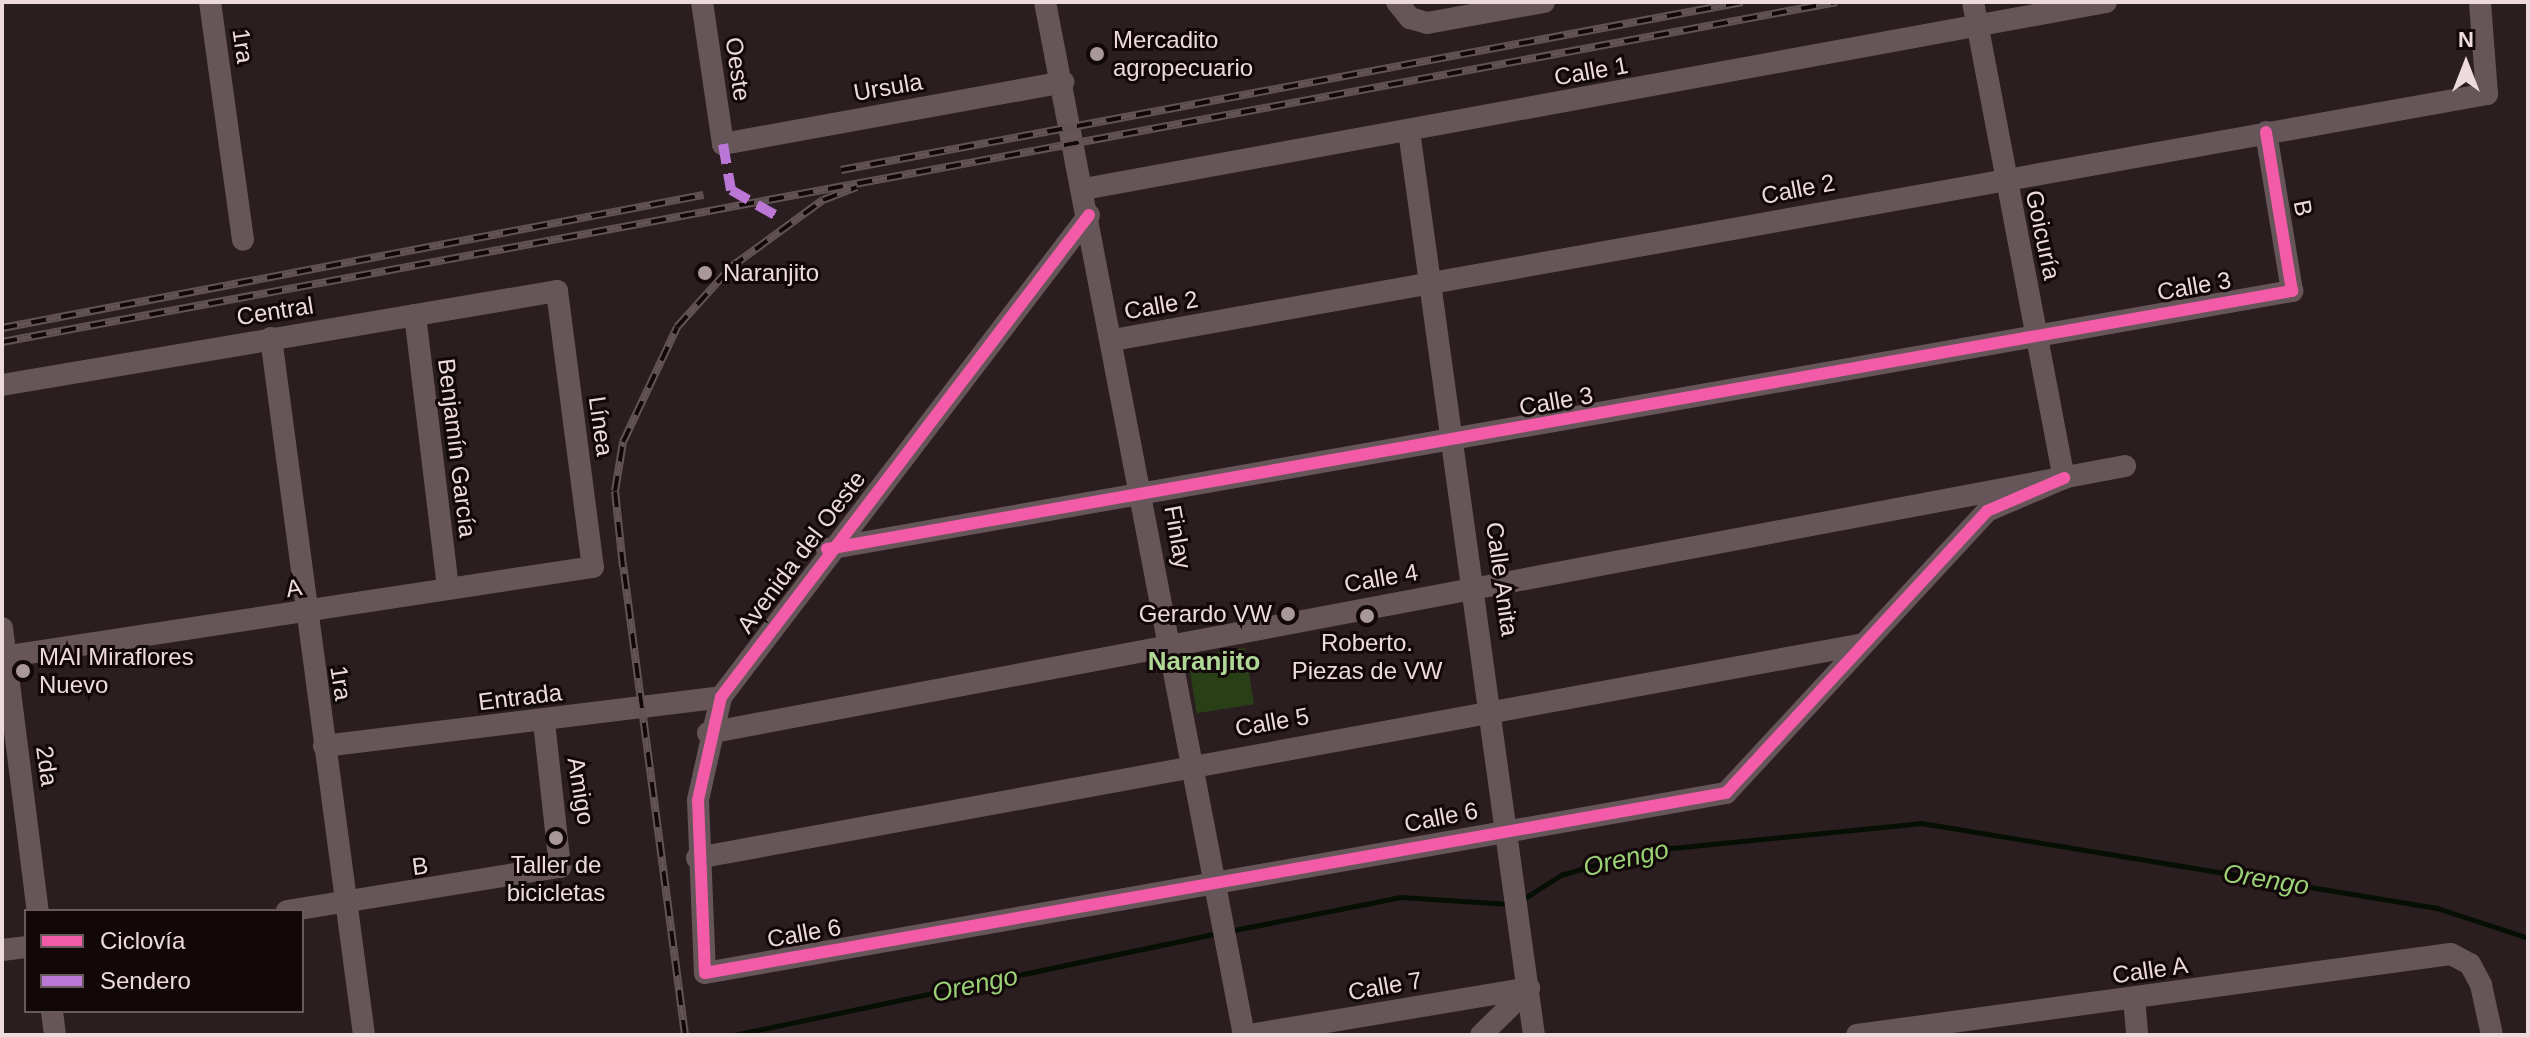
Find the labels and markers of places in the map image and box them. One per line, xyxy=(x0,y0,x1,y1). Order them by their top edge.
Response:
place label: Mercadito agropecuario xyxy=(1113,26,1253,82)
marker: Mercadito agropecuario xyxy=(1088,45,1106,63)
place label: Naranjito xyxy=(723,259,819,287)
marker: Naranjito xyxy=(694,262,716,284)
place label: Gerardo VW xyxy=(1139,600,1272,628)
marker: Gerardo VW xyxy=(1279,605,1297,623)
marker: Roberto. Piezas de VW xyxy=(1358,607,1376,625)
place label: Roberto. Piezas de VW xyxy=(1292,629,1442,685)
place label: MAI Miraflores Nuevo xyxy=(39,643,194,699)
marker: MAI Miraflores Nuevo xyxy=(14,662,32,680)
marker: Taller de bicicletas xyxy=(547,829,565,847)
place label: Taller de bicicletas xyxy=(507,851,605,907)

